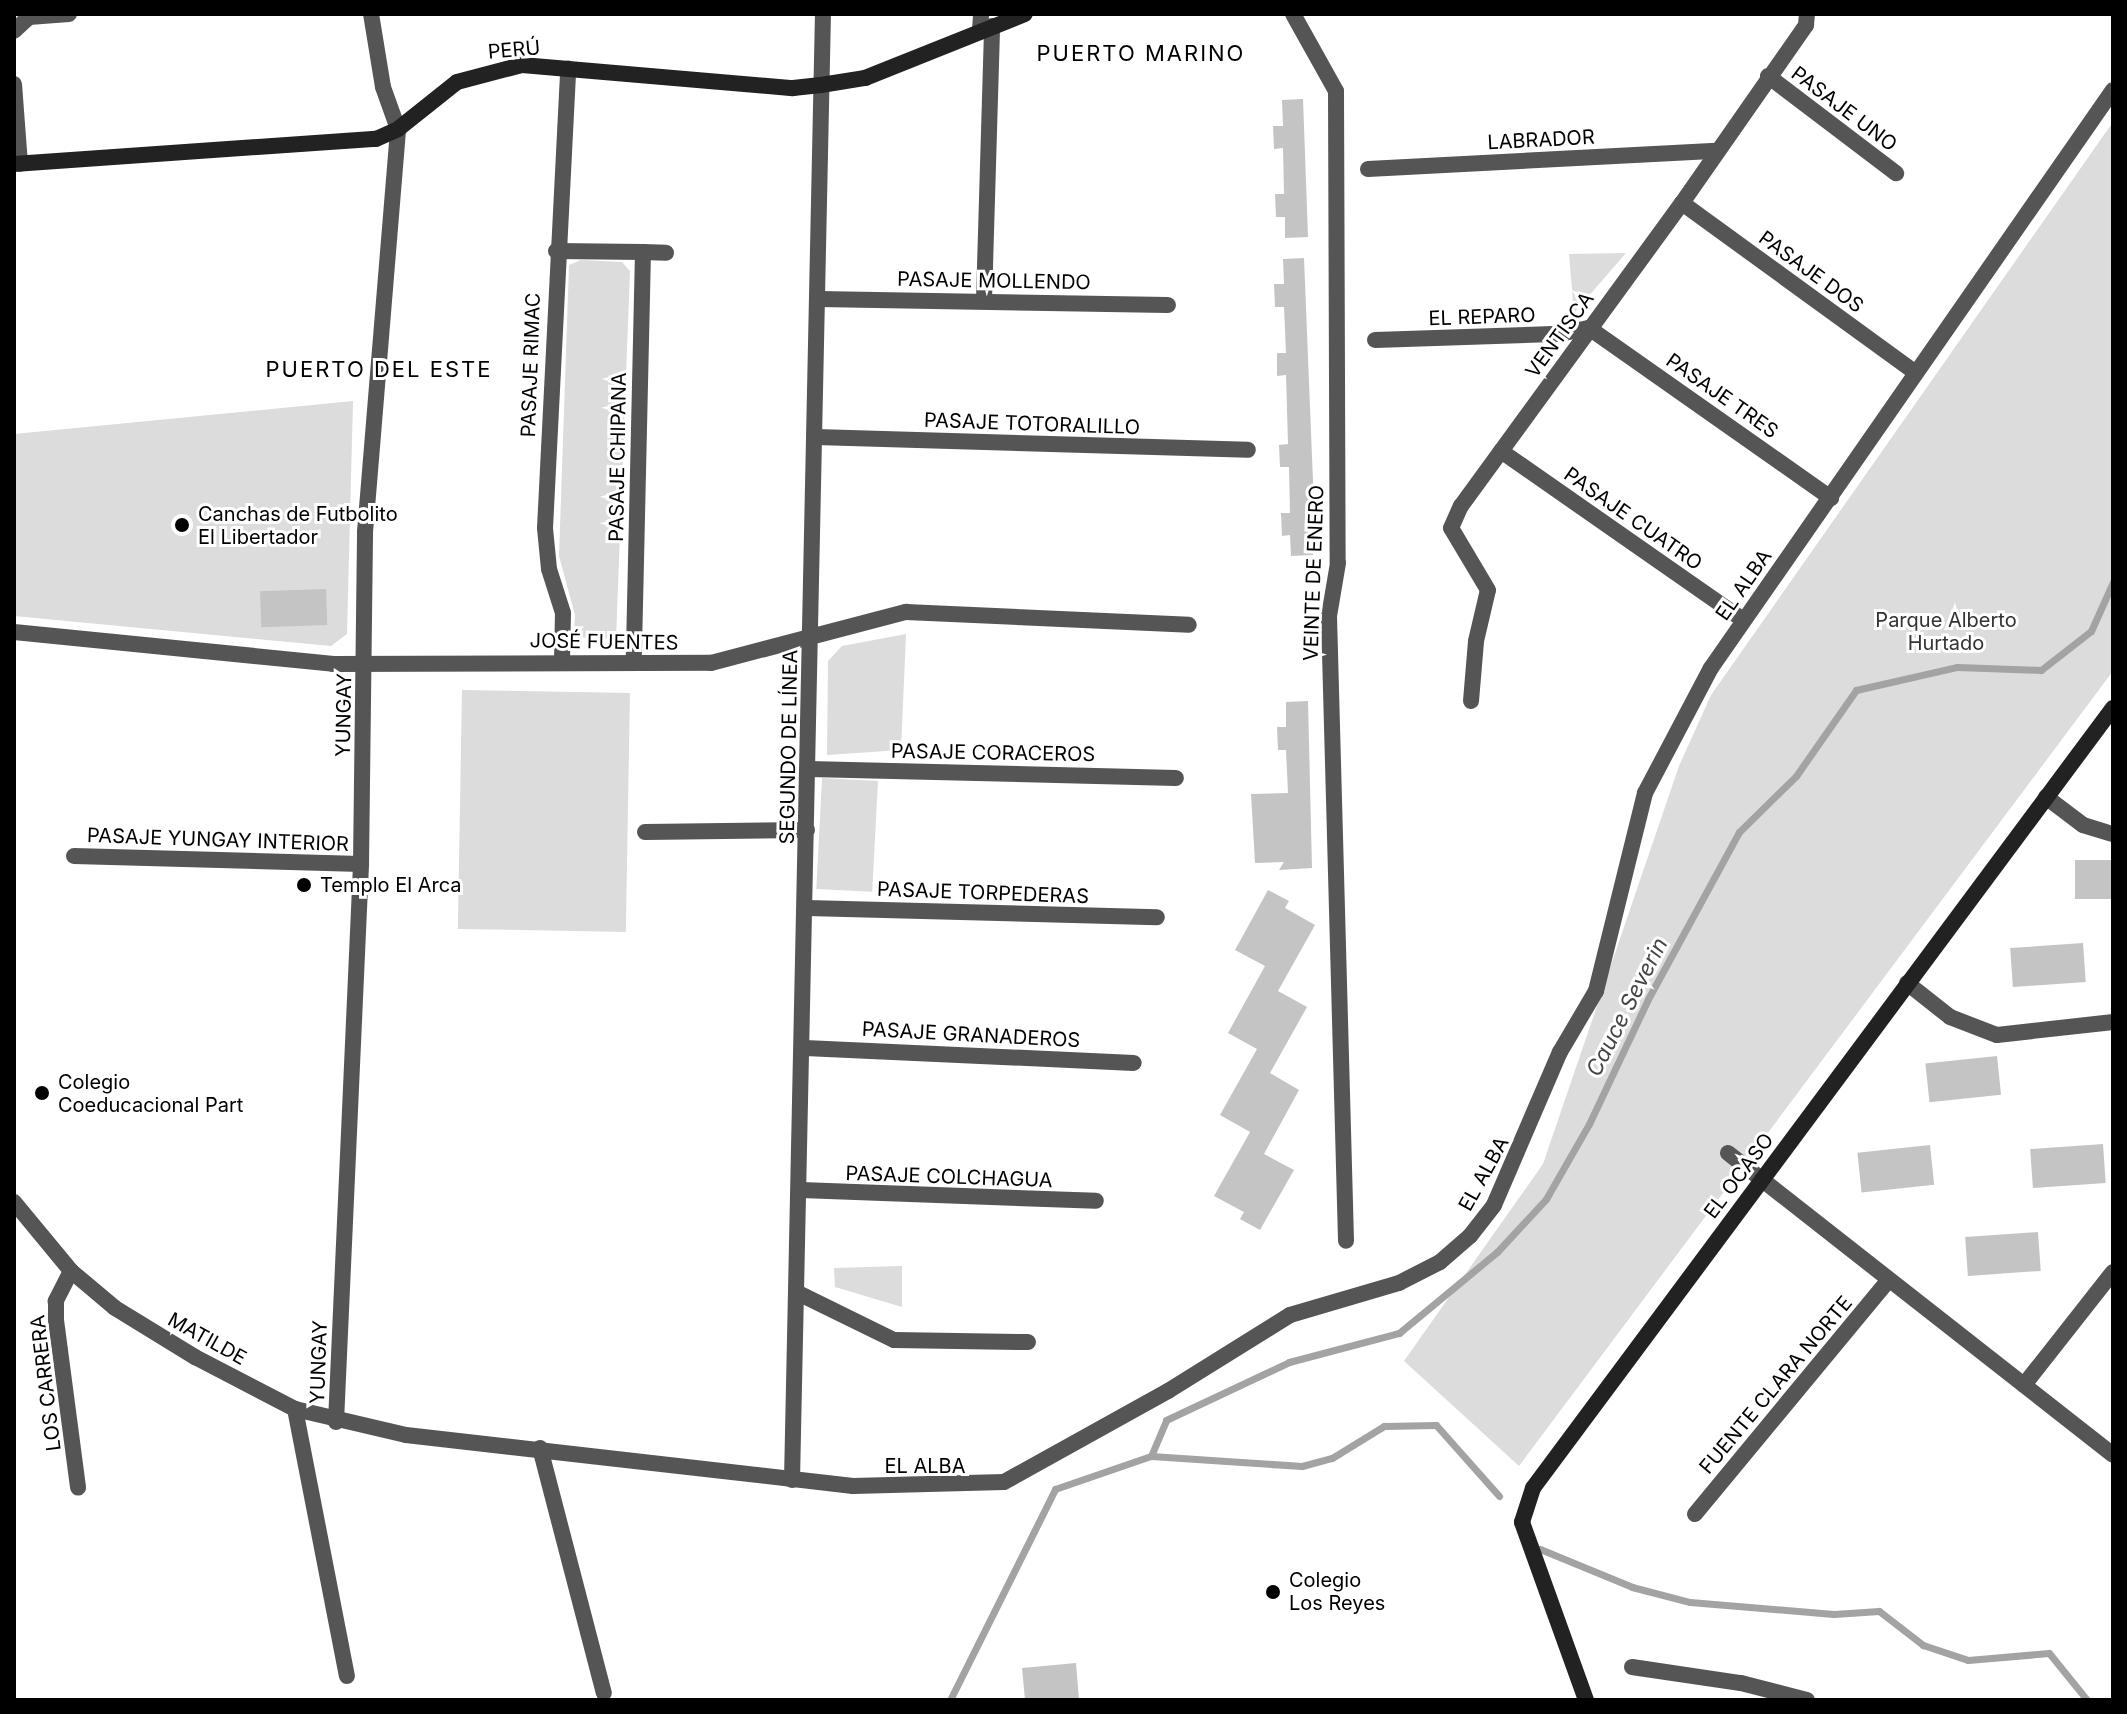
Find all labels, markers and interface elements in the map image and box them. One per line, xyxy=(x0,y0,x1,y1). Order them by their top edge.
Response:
street label: PERÚ xyxy=(487,36,541,64)
district label: PUERTO MARINO xyxy=(1037,41,1245,67)
street label: PASAJE UNO xyxy=(1786,61,1902,157)
street label: LABRADOR xyxy=(1487,125,1595,155)
street label: PASAJE DOS xyxy=(1754,226,1868,318)
street label: PASAJE MOLLENDO xyxy=(897,267,1091,295)
street label: VENTISCA xyxy=(1521,287,1599,383)
street label: PASAJE RIMAC xyxy=(516,292,546,438)
street label: EL REPARO xyxy=(1428,303,1536,331)
street label: PASAJE TRES xyxy=(1661,348,1783,444)
district label: PUERTO DEL ESTE xyxy=(266,357,492,383)
street label: PASAJE CHIPANA xyxy=(605,372,631,542)
street label: PASAJE TOTORALILLO xyxy=(924,408,1140,440)
street label: PASAJE CUATRO xyxy=(1559,462,1707,576)
street label: VEINTE DE ENERO xyxy=(1299,485,1329,661)
place label: Canchas de Futbolito El Libertador xyxy=(198,502,398,549)
marker: Canchas de Futbolito El Libertador xyxy=(173,516,191,534)
street label: EL ALBA xyxy=(1711,545,1777,625)
park label: Parque Alberto Hurtado xyxy=(1875,609,2017,656)
street label: JOSÉ FUENTES xyxy=(529,629,679,655)
street label: SEGUNDO DE LÍNEA xyxy=(775,649,803,845)
street label: YUNGAY xyxy=(331,673,357,757)
street label: PASAJE CORACEROS xyxy=(891,739,1095,767)
street label: PASAJE YUNGAY INTERIOR xyxy=(87,823,349,857)
place label: Templo El Arca xyxy=(320,873,462,897)
marker: Templo El Arca xyxy=(295,876,313,894)
street label: PASAJE TORPEDERAS xyxy=(877,877,1089,909)
water label: Cauce Severin xyxy=(1581,933,1673,1081)
street label: PASAJE GRANADEROS xyxy=(861,1017,1081,1053)
place label: Colegio Coeducacional Part xyxy=(58,1070,243,1117)
marker: Colegio Coeducacional Part xyxy=(33,1084,51,1102)
street label: EL OCASO xyxy=(1699,1129,1779,1223)
street label: EL ALBA xyxy=(1454,1133,1514,1215)
street label: PASAJE COLCHAGUA xyxy=(845,1161,1053,1193)
street label: FUENTE CLARA NORTE xyxy=(1695,1291,1857,1479)
street label: MATILDE xyxy=(163,1308,251,1370)
street label: LOS CARRERA xyxy=(26,1314,66,1452)
street label: YUNGAY xyxy=(306,1320,332,1404)
street label: EL ALBA xyxy=(885,1454,965,1478)
place label: Colegio Los Reyes xyxy=(1289,1568,1385,1615)
marker: Colegio Los Reyes xyxy=(1264,1583,1282,1601)

